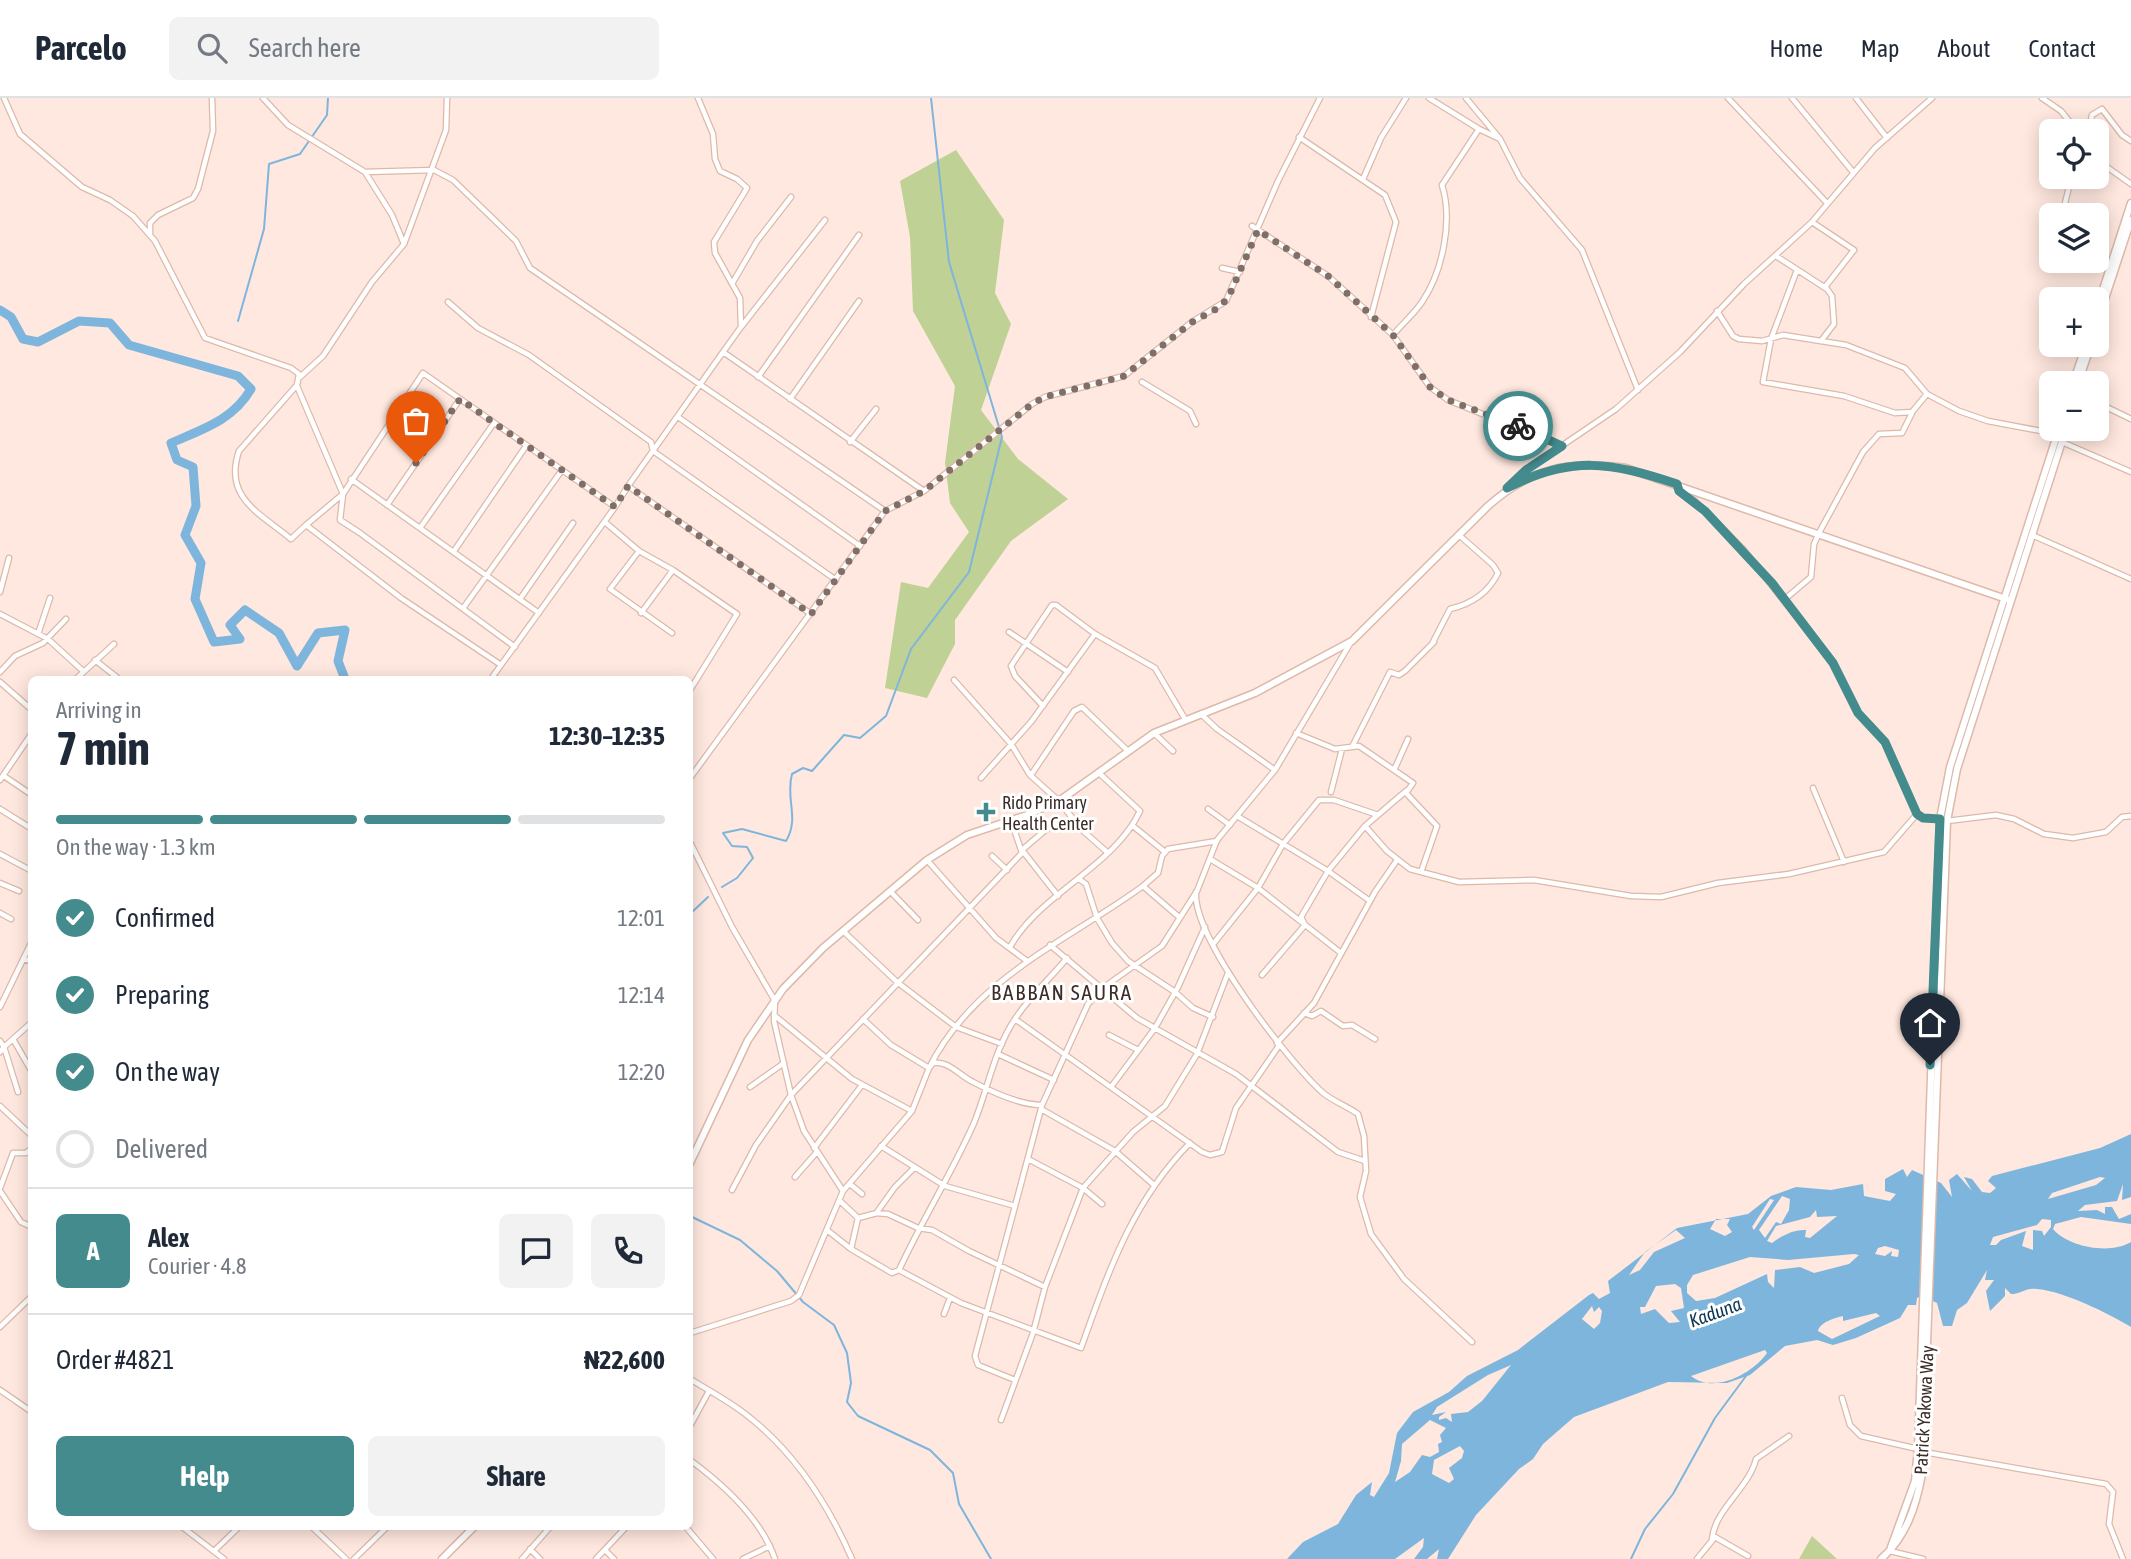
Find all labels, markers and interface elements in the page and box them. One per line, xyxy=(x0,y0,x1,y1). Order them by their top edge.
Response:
search box xyxy=(169,17,659,80)
text: Parcelo xyxy=(35,29,127,67)
icon: search xyxy=(193,29,231,67)
text: Search here xyxy=(249,33,361,63)
text: Home xyxy=(1769,35,1823,62)
text: Map xyxy=(1861,35,1899,62)
text: About xyxy=(1937,35,1990,62)
text: Contact xyxy=(2028,35,2096,62)
map controls xyxy=(2039,119,2109,441)
button: locate xyxy=(2039,119,2109,189)
button: layers xyxy=(2039,203,2109,273)
button: + xyxy=(2039,287,2109,357)
button: − xyxy=(2039,371,2109,441)
pin xyxy=(386,391,446,463)
courier xyxy=(1483,391,1553,461)
icon: bag xyxy=(397,402,435,440)
icon: bike xyxy=(1499,407,1537,445)
text: Arriving in xyxy=(56,697,142,723)
text: 12:30–12:35 xyxy=(549,721,665,751)
text: 7 min xyxy=(56,722,150,775)
place label: Rido Primary Health Center xyxy=(1002,792,1094,834)
marker: Rido Primary Health Center xyxy=(976,802,996,822)
text: On the way · 1.3 km xyxy=(56,834,216,860)
icon: check xyxy=(56,899,94,937)
text: Confirmed xyxy=(115,903,215,933)
text: 12:01 xyxy=(617,905,665,931)
icon: check xyxy=(56,976,94,1014)
text: Preparing xyxy=(115,980,209,1010)
district label: BABBAN SAURA xyxy=(991,980,1133,1004)
text: 12:14 xyxy=(618,982,665,1008)
pin xyxy=(1900,993,1960,1065)
icon: home xyxy=(1911,1004,1949,1042)
icon: check xyxy=(56,1053,94,1091)
text: On the way xyxy=(115,1057,220,1087)
text: 12:20 xyxy=(618,1059,665,1085)
text: Delivered xyxy=(115,1134,208,1164)
button: chat xyxy=(499,1214,573,1288)
button: phone xyxy=(591,1214,665,1288)
text: Alex xyxy=(148,1223,189,1253)
text: A xyxy=(87,1236,99,1266)
text: Courier · 4.8 xyxy=(148,1253,247,1279)
water label: Kaduna xyxy=(1686,1292,1744,1332)
text: Order #4821 xyxy=(56,1345,175,1375)
text: ₦22,600 xyxy=(584,1345,665,1375)
street label: Patrick Yakowa Way xyxy=(1910,1345,1938,1475)
button: Help xyxy=(56,1436,354,1516)
button: Share xyxy=(368,1436,665,1516)

